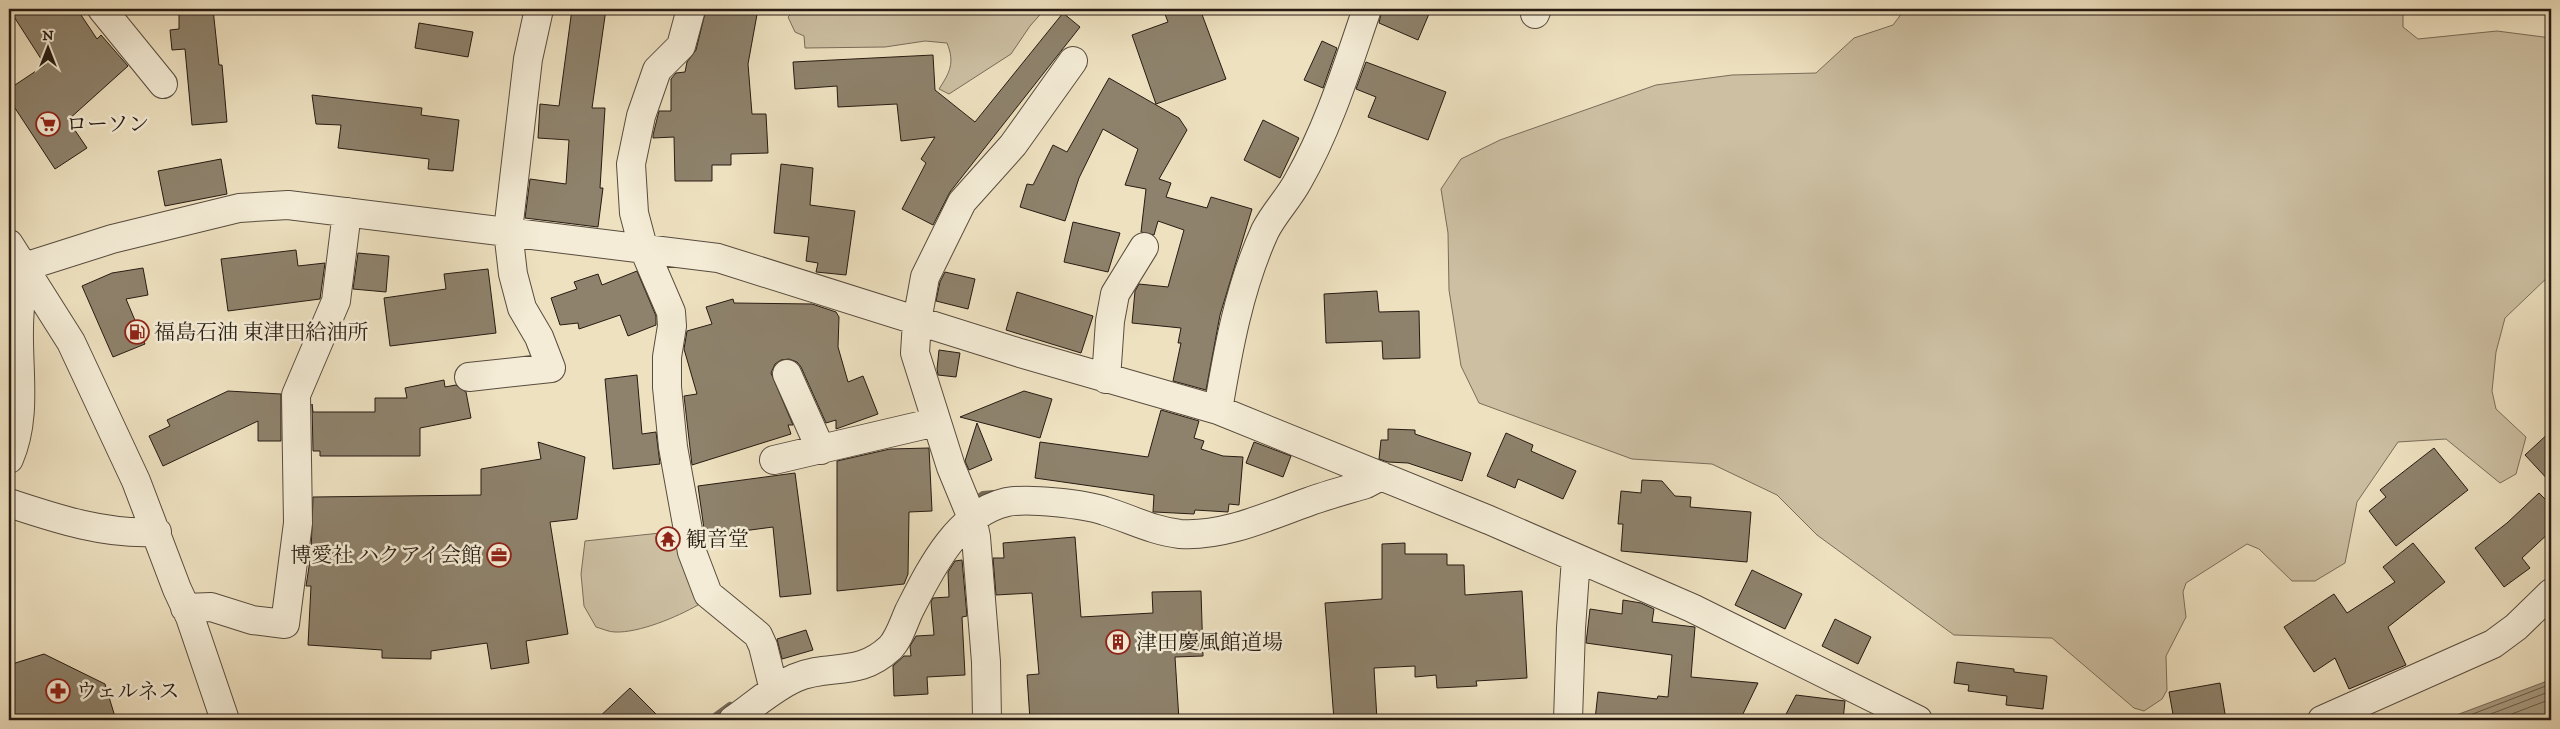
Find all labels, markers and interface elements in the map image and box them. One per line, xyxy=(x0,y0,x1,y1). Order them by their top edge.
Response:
north arrow xyxy=(22,22,72,72)
text: N xyxy=(42,27,54,45)
supermarket icon: ローソン xyxy=(35,111,61,137)
place label: ローソン xyxy=(66,112,149,138)
fuel station icon: 福島石油 東津田給油所 xyxy=(124,319,150,345)
place label: 福島石油 東津田給油所 xyxy=(154,320,369,346)
temple icon: 観音堂 xyxy=(655,526,681,552)
place label: 観音堂 xyxy=(686,527,749,553)
office icon: 博愛社 ハクアイ会館 xyxy=(486,542,512,568)
place label: 博愛社 ハクアイ会館 xyxy=(290,543,482,569)
building icon: 津田慶風館道場 xyxy=(1105,629,1131,655)
place label: 津田慶風館道場 xyxy=(1136,630,1283,656)
pharmacy icon: ウェルネス xyxy=(45,678,71,704)
place label: ウェルネス xyxy=(76,679,180,705)

